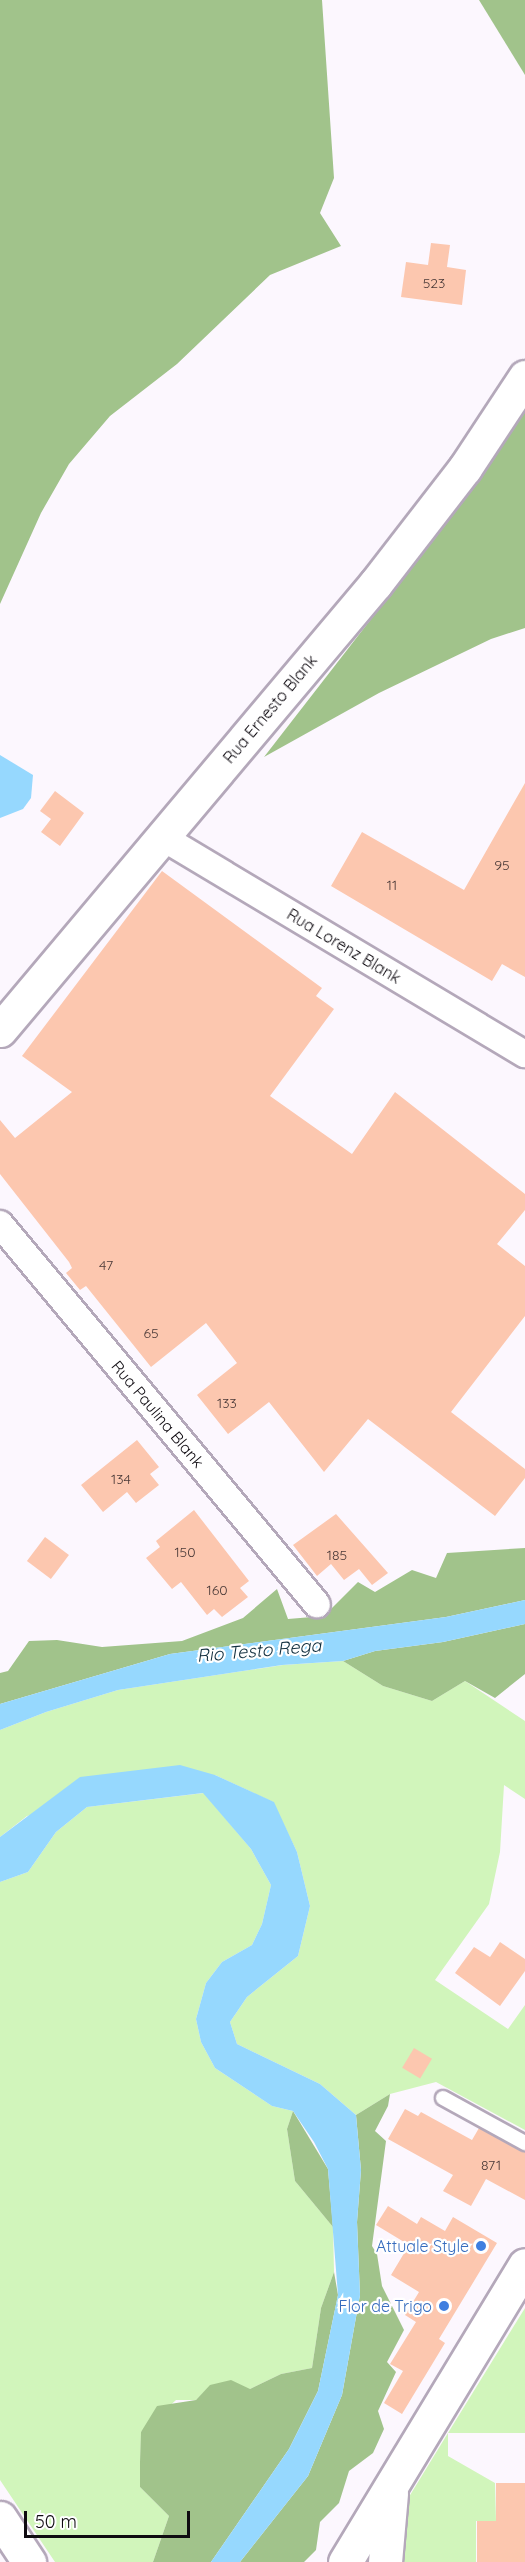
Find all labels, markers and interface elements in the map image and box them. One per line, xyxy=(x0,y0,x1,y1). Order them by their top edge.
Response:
house number: 523 xyxy=(423,275,445,291)
street label: Rua Ernesto Blank xyxy=(219,651,321,767)
house number: 95 xyxy=(494,857,510,873)
house number: 11 xyxy=(387,877,397,893)
street label: Rua Lorenz Blank xyxy=(284,904,404,988)
house number: 47 xyxy=(99,1257,113,1273)
house number: 65 xyxy=(143,1325,159,1341)
street label: Rua Paulina Blank xyxy=(108,1357,208,1471)
house number: 133 xyxy=(217,1395,237,1411)
house number: 134 xyxy=(111,1471,131,1487)
house number: 150 xyxy=(174,1544,196,1560)
house number: 185 xyxy=(327,1547,347,1563)
house number: 160 xyxy=(206,1582,228,1598)
water label: Rio Testo Rega xyxy=(196,1635,322,1667)
house number: 871 xyxy=(481,2157,501,2173)
place label: Attuale Style xyxy=(376,2236,469,2256)
marker: Attuale Style xyxy=(474,2239,488,2253)
place label: Flor de Trigo xyxy=(339,2296,432,2316)
marker: Flor de Trigo xyxy=(437,2299,451,2313)
scale bar xyxy=(27,2499,194,2537)
text: 50 m xyxy=(35,2510,77,2533)

